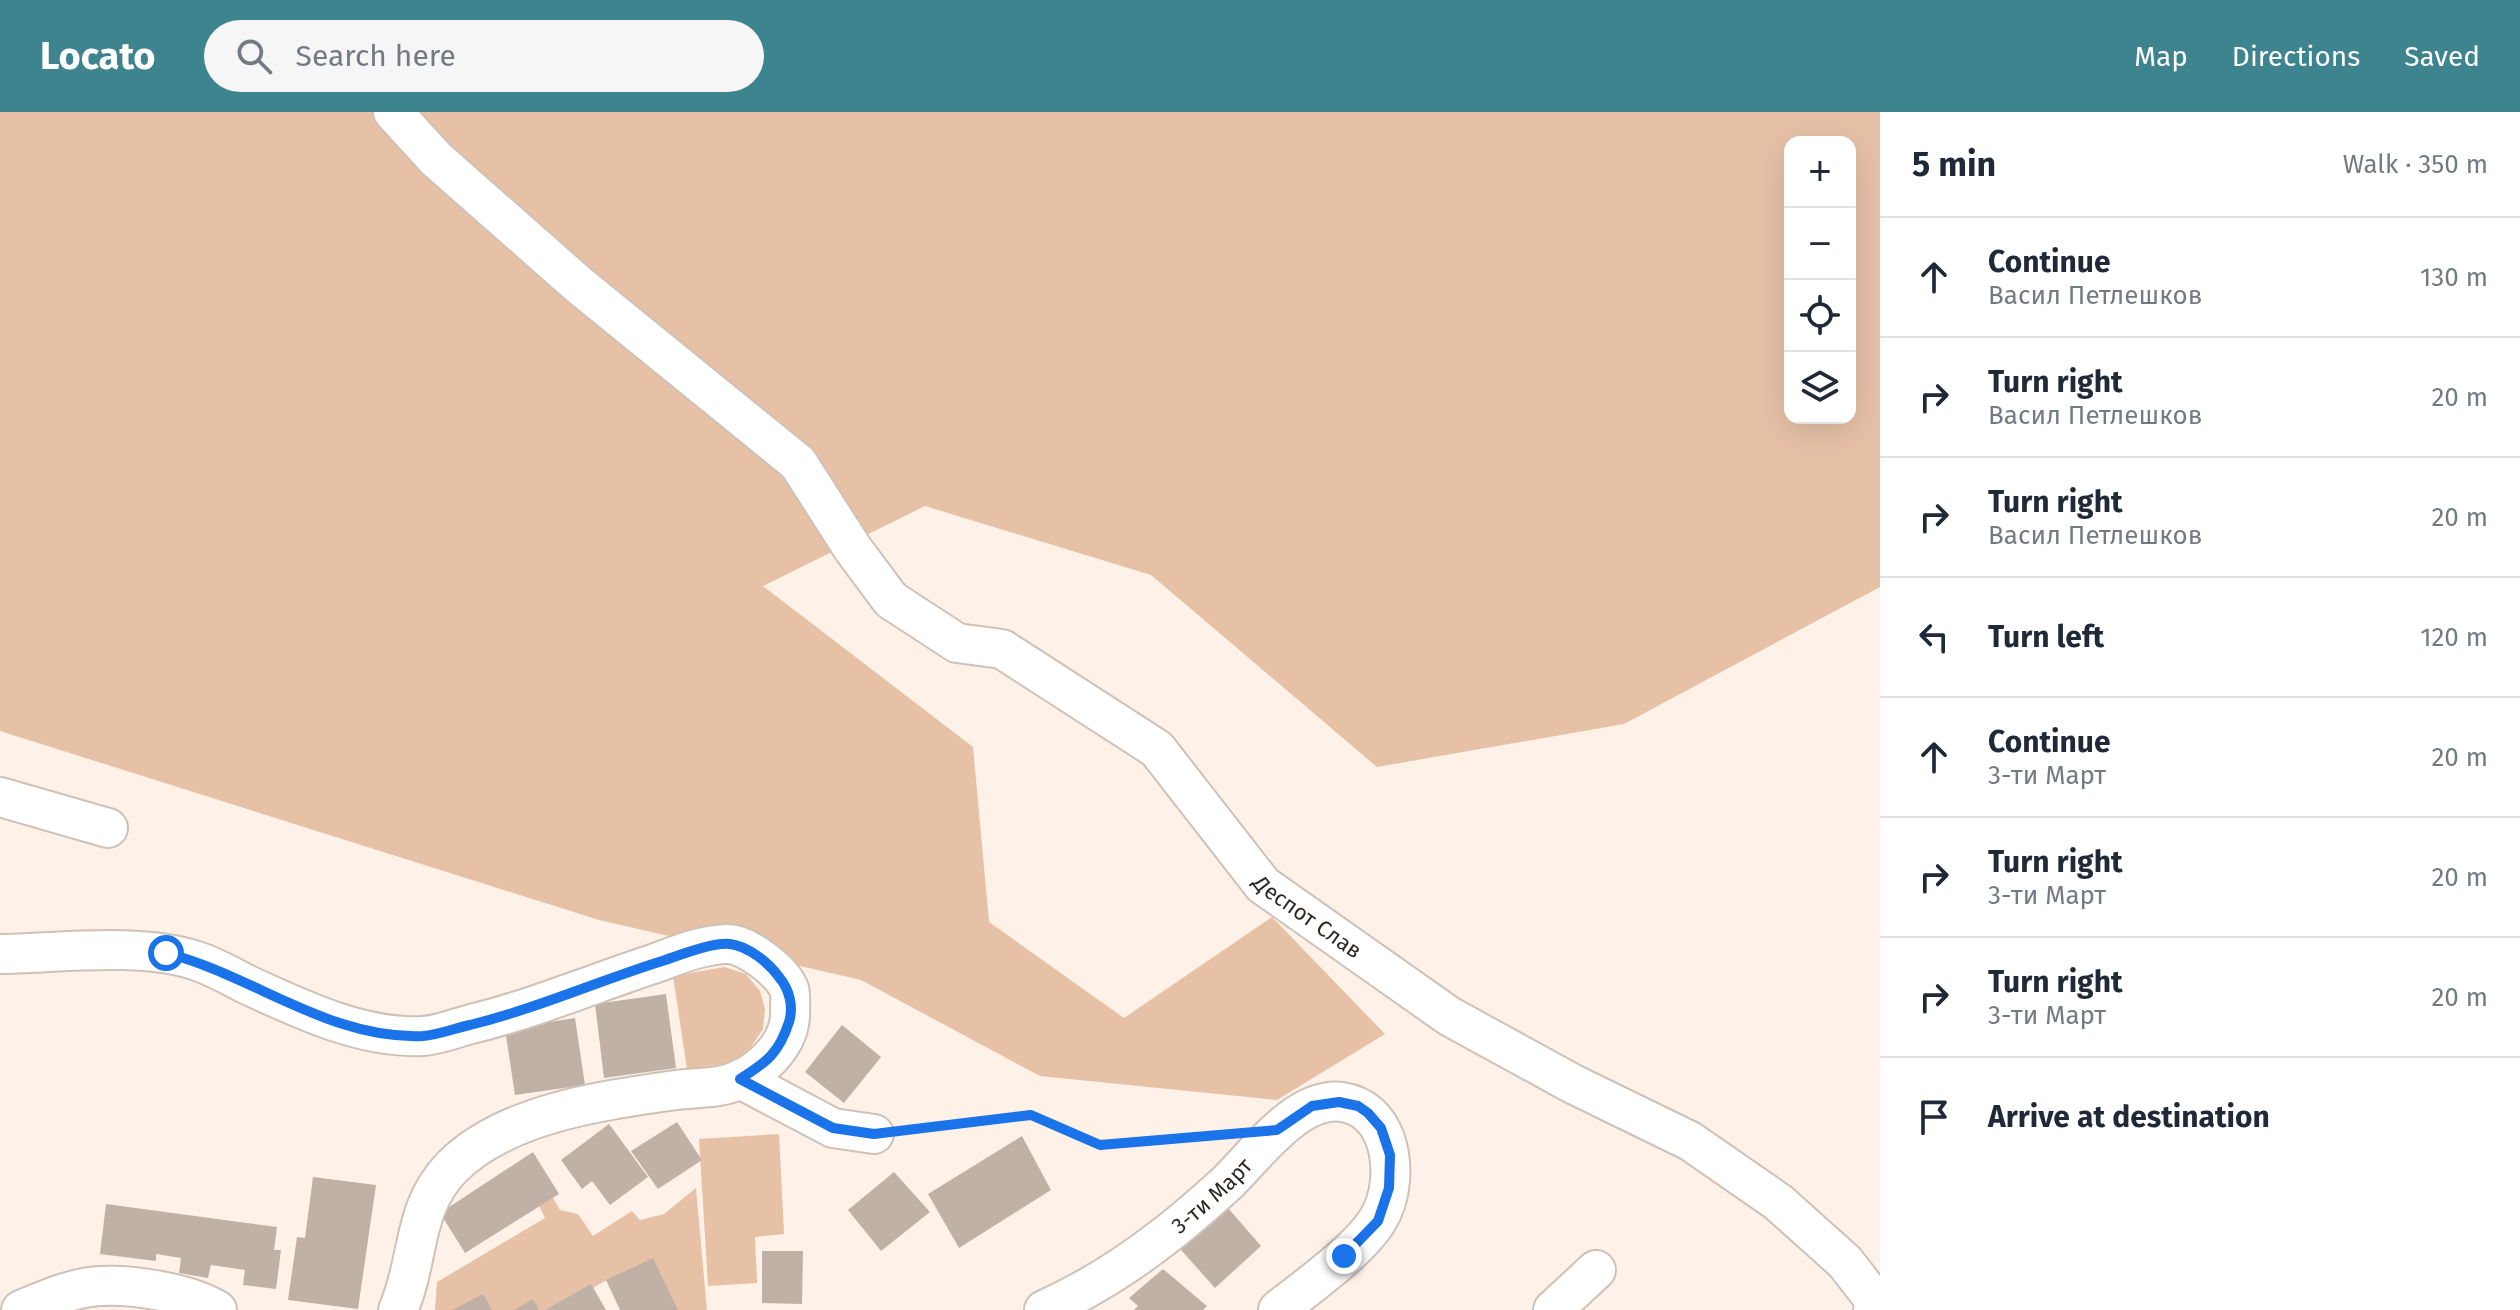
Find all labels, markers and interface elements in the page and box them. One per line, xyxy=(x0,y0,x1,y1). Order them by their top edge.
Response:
search box xyxy=(204,20,764,92)
text: Locato xyxy=(40,33,156,79)
icon: search xyxy=(232,34,276,78)
text: Search here xyxy=(296,38,456,74)
text: Map xyxy=(2134,40,2188,73)
text: Directions xyxy=(2232,40,2360,73)
text: Saved xyxy=(2404,40,2480,73)
map controls xyxy=(1784,136,1856,424)
button: + xyxy=(1784,136,1856,208)
text: 5 min xyxy=(1912,144,1996,185)
text: Walk · 350 m xyxy=(2343,149,2488,180)
button: − xyxy=(1784,208,1856,280)
text: Continue xyxy=(1988,244,2111,280)
icon: ahead xyxy=(1912,255,1956,299)
text: 130 m xyxy=(2420,262,2488,293)
button: locate xyxy=(1784,280,1856,352)
text: Васил Петлешков xyxy=(1988,280,2202,311)
button: layers xyxy=(1784,352,1856,424)
text: Turn right xyxy=(1988,364,2123,400)
icon: right xyxy=(1912,375,1956,419)
text: 20 m xyxy=(2431,382,2488,413)
text: Васил Петлешков xyxy=(1988,400,2202,431)
text: Turn right xyxy=(1988,484,2123,520)
icon: right xyxy=(1912,495,1956,539)
text: 20 m xyxy=(2431,502,2488,533)
text: Васил Петлешков xyxy=(1988,520,2202,551)
icon: left xyxy=(1912,615,1956,659)
text: Turn left xyxy=(1988,619,2104,655)
text: 120 m xyxy=(2420,622,2488,653)
text: Continue xyxy=(1988,724,2111,760)
icon: ahead xyxy=(1912,735,1956,779)
text: 20 m xyxy=(2431,742,2488,773)
text: 3-ти Март xyxy=(1988,760,2106,791)
text: Turn right xyxy=(1988,844,2123,880)
icon: right xyxy=(1912,855,1956,899)
text: 20 m xyxy=(2431,862,2488,893)
street label: Деспот Слав xyxy=(1246,870,1367,964)
text: 3-ти Март xyxy=(1988,880,2106,911)
route start xyxy=(148,935,184,971)
text: Turn right xyxy=(1988,964,2123,1000)
icon: right xyxy=(1912,975,1956,1019)
text: 20 m xyxy=(2431,982,2488,1013)
text: 3-ти Март xyxy=(1988,1000,2106,1031)
icon: arrive xyxy=(1912,1095,1956,1139)
text: Arrive at destination xyxy=(1988,1099,2270,1135)
street label: 3-ти Март xyxy=(1166,1152,1258,1239)
route end xyxy=(1326,1238,1362,1274)

